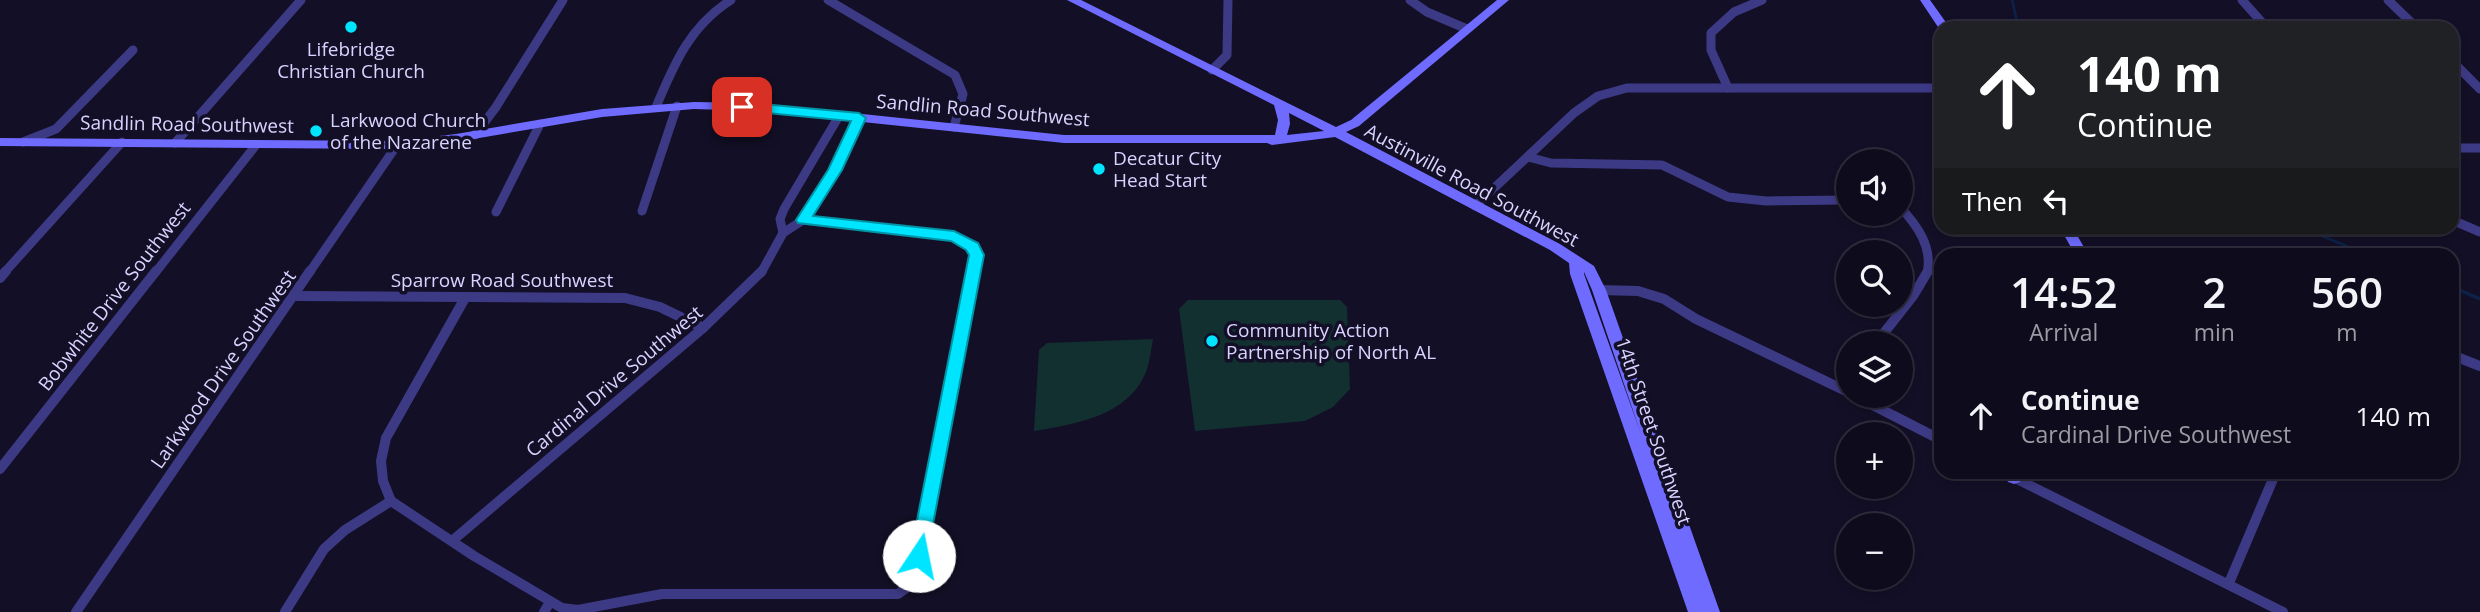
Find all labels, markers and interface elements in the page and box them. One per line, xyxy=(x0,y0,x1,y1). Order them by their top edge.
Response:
marker: Lifebridge Christian Church xyxy=(343,19,359,35)
place label: Lifebridge Christian Church xyxy=(277,36,425,84)
text: 140 m xyxy=(2077,40,2222,106)
icon: ahead xyxy=(1962,49,2053,140)
pin xyxy=(712,77,772,137)
icon: arrive xyxy=(723,88,761,126)
street label: Sandlin Road Southwest xyxy=(875,88,1091,132)
text: Continue xyxy=(2077,103,2213,146)
place label: Larkwood Church of the Nazarene xyxy=(330,107,486,155)
street label: Sandlin Road Southwest xyxy=(80,109,294,139)
street label: Austinville Road Southwest xyxy=(1360,117,1584,253)
marker: Larkwood Church of the Nazarene xyxy=(308,123,324,139)
place label: Decatur City Head Start xyxy=(1113,145,1222,193)
map controls xyxy=(1836,149,1913,590)
button: sound xyxy=(1836,149,1913,226)
marker: Decatur City Head Start xyxy=(1091,161,1107,177)
icon: left xyxy=(2037,182,2075,220)
text: Then xyxy=(1962,183,2023,219)
street label: Bobwhite Drive Southwest xyxy=(32,196,196,396)
button: search xyxy=(1836,240,1913,317)
text: 14:52 xyxy=(2010,263,2118,320)
text: 2 xyxy=(2202,263,2226,320)
text: 560 xyxy=(2311,263,2383,320)
street label: Larkwood Drive Southwest xyxy=(144,264,302,474)
street label: Sparrow Road Southwest xyxy=(391,267,614,293)
street label: Cardinal Drive Southwest xyxy=(520,299,708,463)
text: Arrival xyxy=(2029,316,2098,348)
text: min xyxy=(2194,316,2235,348)
text: m xyxy=(2336,316,2358,348)
place label: Community Action Partnership of North AL xyxy=(1226,317,1436,365)
button: layers xyxy=(1836,331,1913,408)
marker: Community Action Partnership of North AL xyxy=(1204,333,1220,349)
street label: 14th Street Southwest xyxy=(1610,334,1698,528)
text: Continue xyxy=(2021,382,2140,418)
icon: ahead xyxy=(1962,397,2000,435)
text: 140 m xyxy=(2356,398,2431,434)
text: Cardinal Drive Southwest xyxy=(2021,418,2291,450)
button: + xyxy=(1836,422,1913,499)
button: − xyxy=(1836,513,1913,590)
position arrow xyxy=(882,519,956,593)

